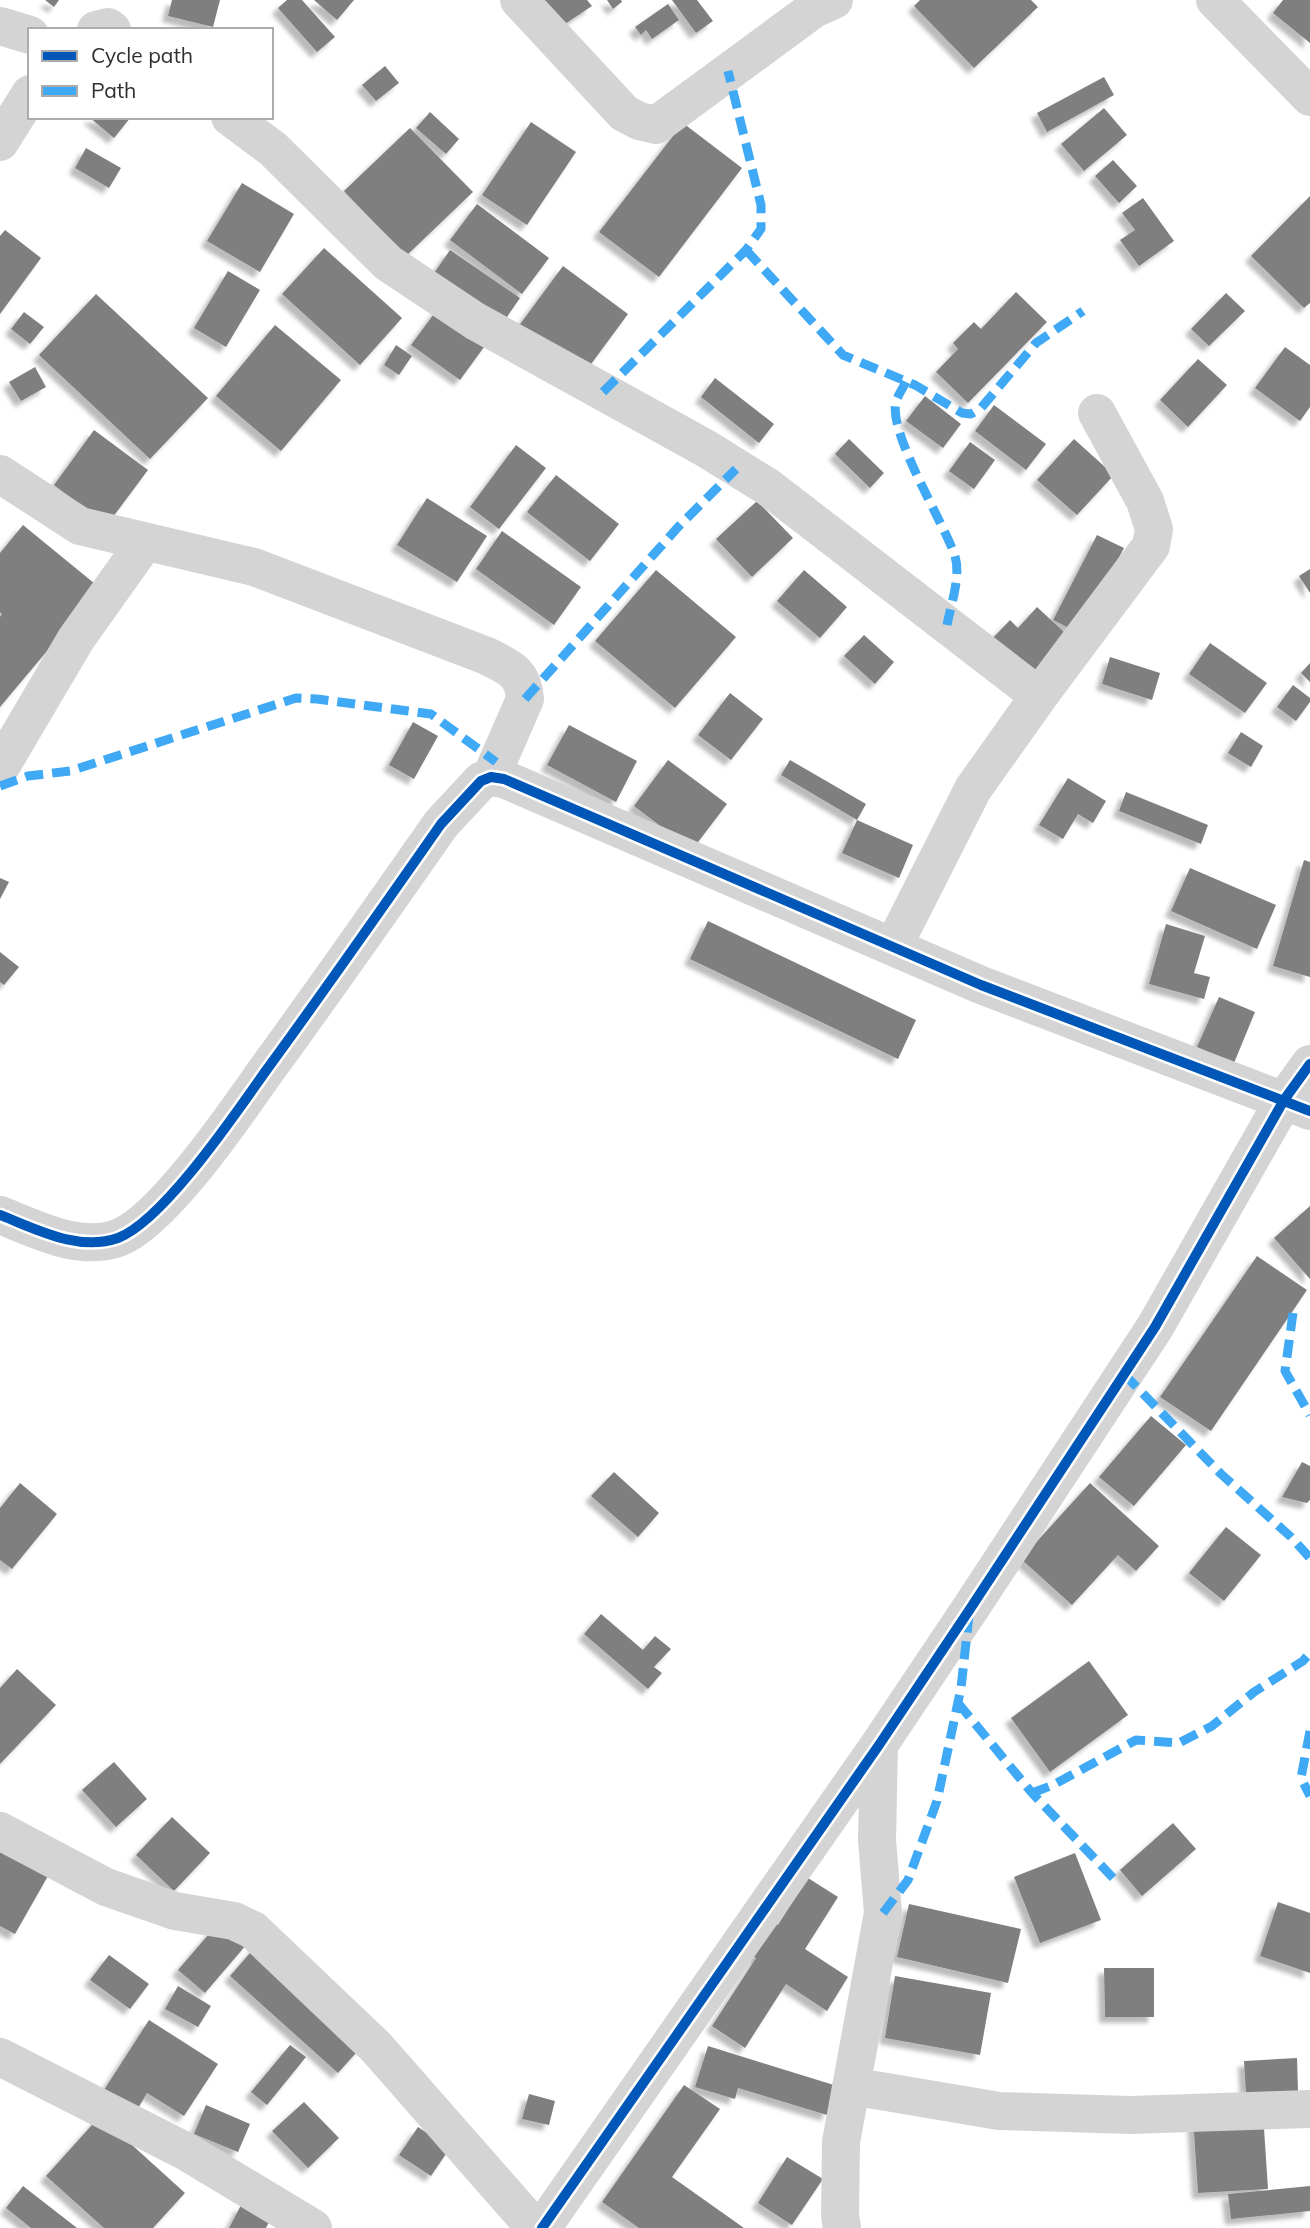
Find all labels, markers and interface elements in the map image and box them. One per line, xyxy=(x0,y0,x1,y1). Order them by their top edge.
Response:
legend xyxy=(28,28,273,119)
text: Cycle path xyxy=(91,42,193,68)
text: Path xyxy=(91,77,136,103)

